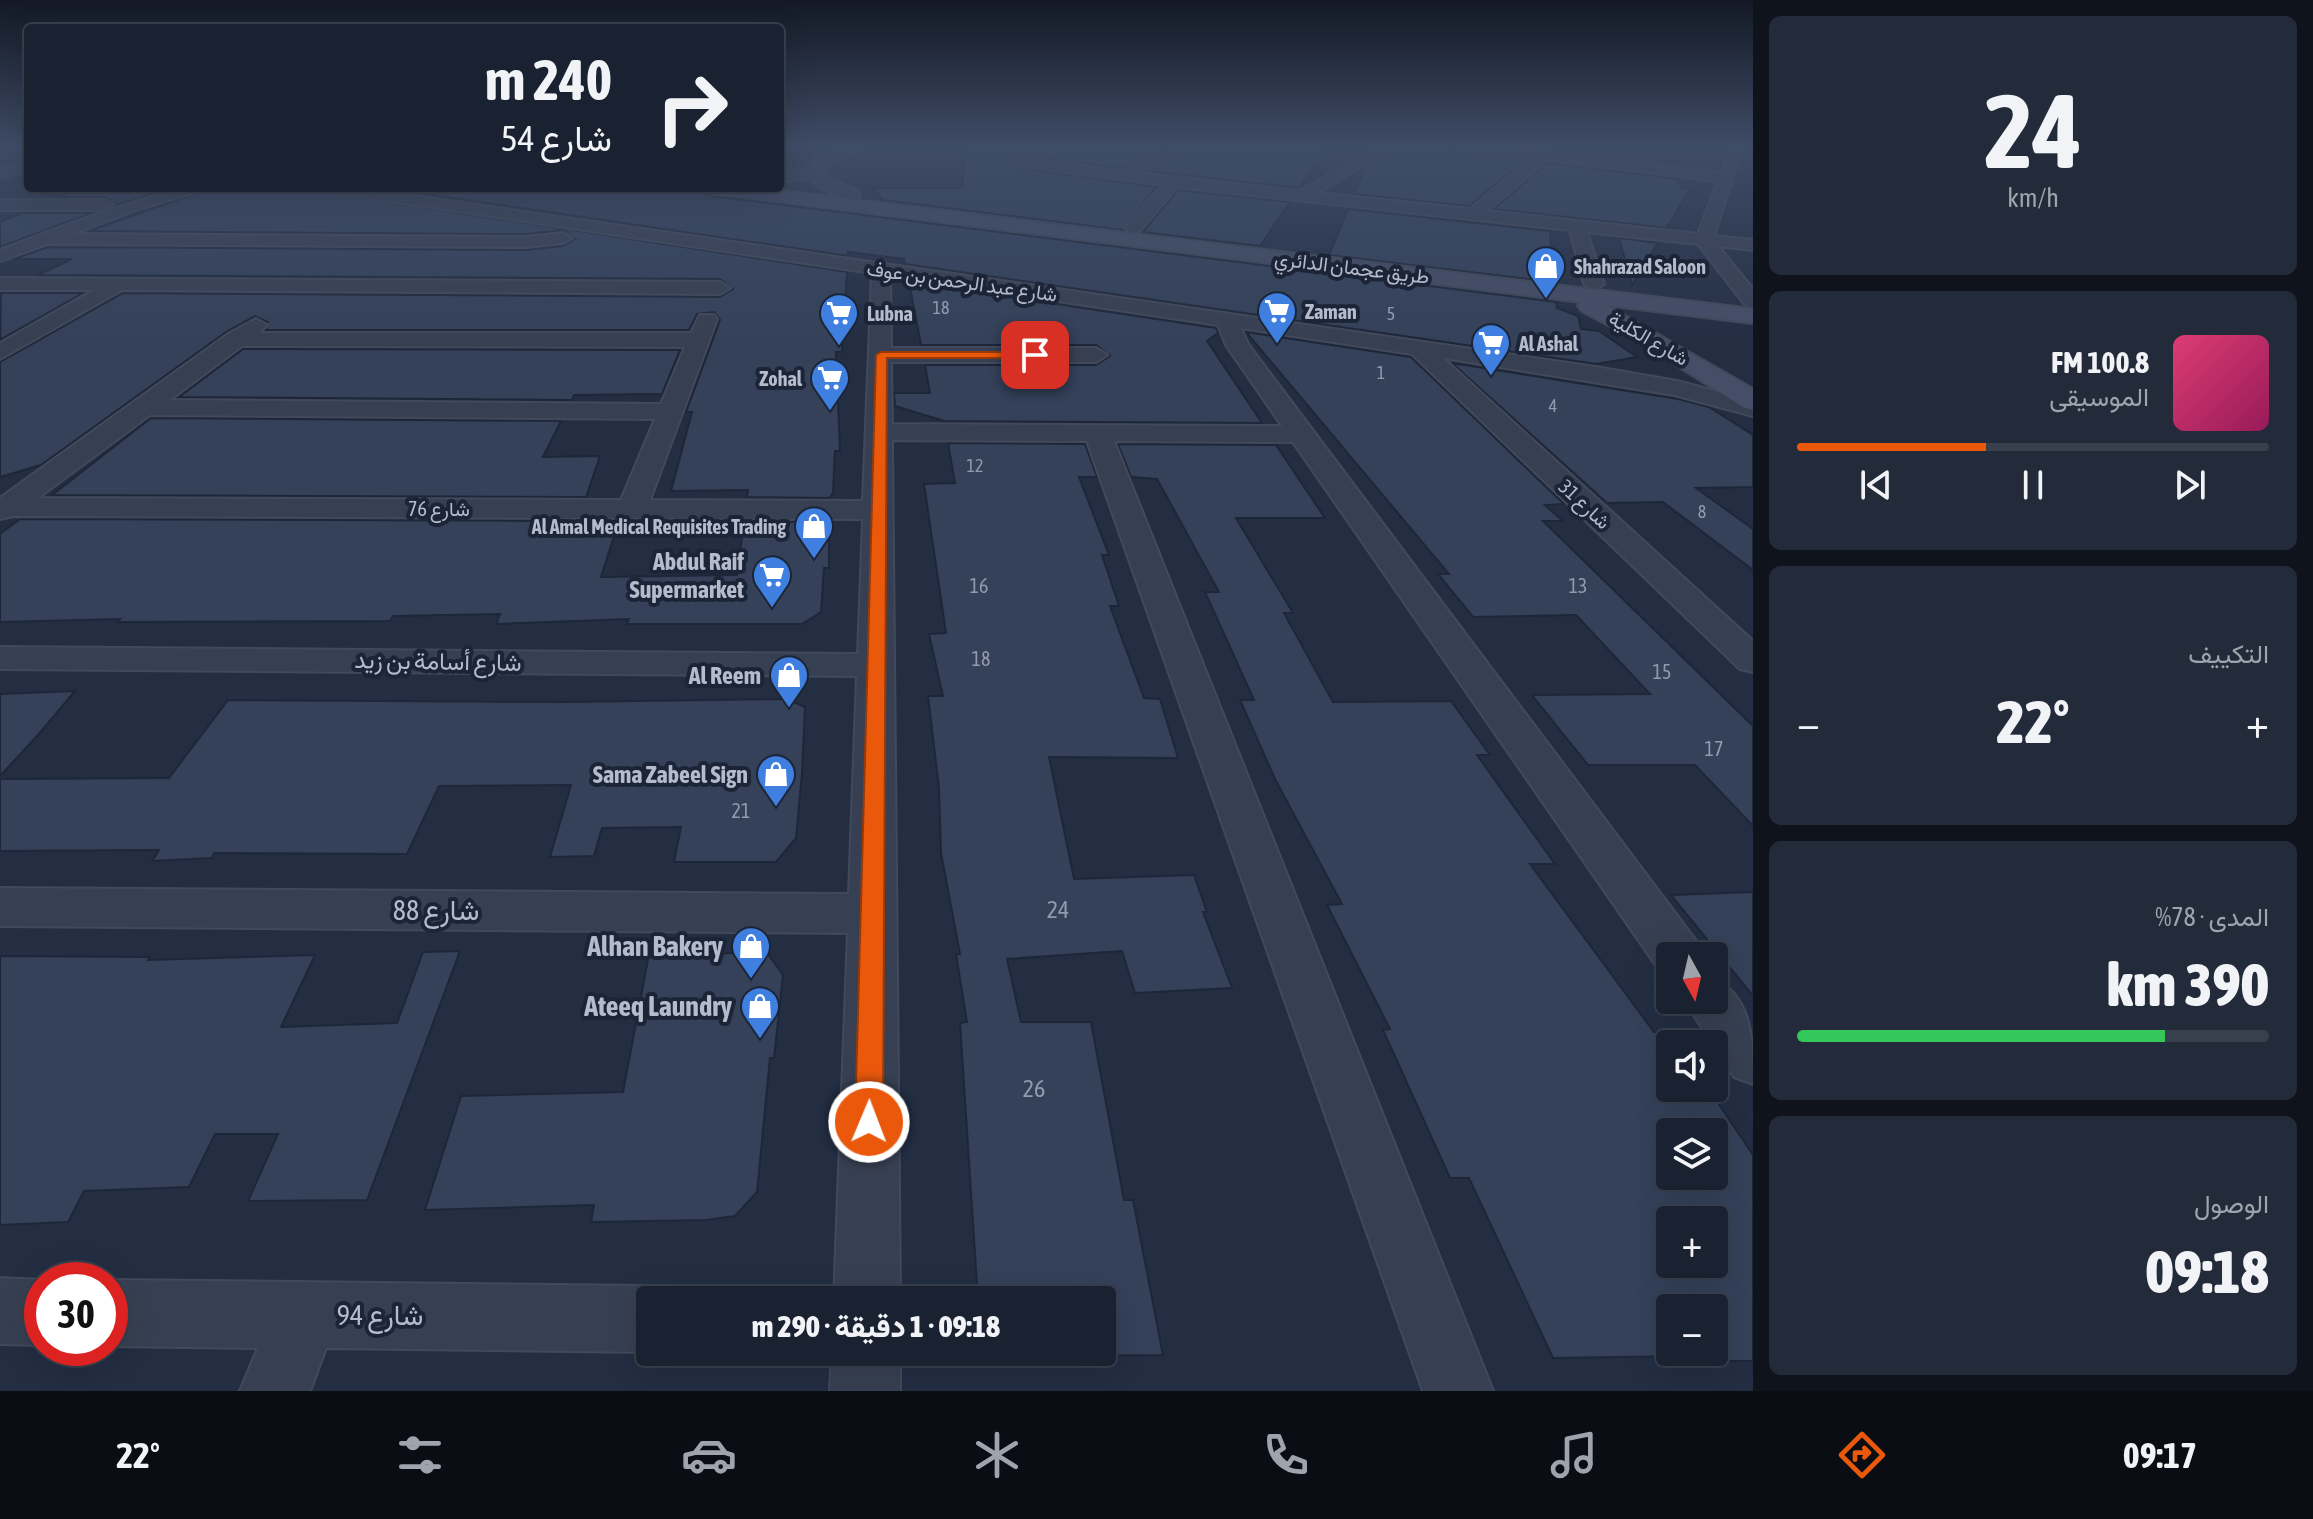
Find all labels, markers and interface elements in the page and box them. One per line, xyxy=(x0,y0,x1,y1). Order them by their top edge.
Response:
text: 240 m xyxy=(485,48,612,112)
icon: right xyxy=(640,56,744,160)
text: 24 xyxy=(1984,71,2082,190)
text: شارع 54 xyxy=(501,117,612,159)
text: km/h xyxy=(2007,183,2059,213)
shop icon: Shahrazad Saloon xyxy=(1525,245,1567,300)
street label: طريق عجمان الدائري xyxy=(1273,246,1431,294)
place label: Shahrazad Saloon xyxy=(1574,255,1706,278)
street label: شارع عبد الرحمن بن عوف xyxy=(865,256,1059,309)
supermarket icon: Zaman xyxy=(1256,290,1298,345)
supermarket icon: Lubna xyxy=(818,292,860,347)
house number: 18 xyxy=(933,297,949,318)
place label: Zaman xyxy=(1305,300,1357,323)
place label: Lubna xyxy=(867,302,913,325)
house number: 5 xyxy=(1387,303,1395,324)
street label: شارع الكلية xyxy=(1604,306,1693,372)
pin xyxy=(1001,321,1069,389)
supermarket icon: Al Ashal xyxy=(1470,322,1512,377)
place label: Al Ashal xyxy=(1518,332,1579,355)
icon: arrive xyxy=(1013,333,1057,377)
text: 100.8 FM xyxy=(2051,345,2149,379)
supermarket icon: Zohal xyxy=(809,357,851,412)
house number: 1 xyxy=(1377,362,1385,383)
place label: Zohal xyxy=(759,367,803,390)
text: الموسيقى xyxy=(2049,382,2149,412)
house number: 4 xyxy=(1549,395,1557,416)
house number: 12 xyxy=(967,455,983,476)
icon: previous xyxy=(1854,463,1898,507)
icon: pause xyxy=(2011,463,2055,507)
icon: next xyxy=(2168,463,2212,507)
street label: شارع 31 xyxy=(1553,475,1615,536)
street label: شارع 76 xyxy=(408,497,470,523)
house number: 8 xyxy=(1698,501,1706,522)
shop icon: Al Amal Medical Requisites Trading xyxy=(793,505,835,560)
place label: Al Amal Medical Requisites Trading xyxy=(531,515,786,538)
place label: Abdul Raif Supermarket xyxy=(630,548,744,603)
supermarket icon: Abdul Raif Supermarket xyxy=(751,554,793,609)
house number: 16 xyxy=(970,574,988,597)
house number: 13 xyxy=(1569,574,1587,597)
text: التكييف xyxy=(2188,639,2269,669)
street label: شارع أسامة بن زيد xyxy=(354,646,522,679)
house number: 18 xyxy=(972,647,990,670)
shop icon: Al Reem xyxy=(768,654,810,709)
house number: 15 xyxy=(1653,660,1671,683)
place label: Al Reem xyxy=(688,662,761,689)
text: 22° xyxy=(1997,687,2069,756)
text: − xyxy=(1797,697,1820,747)
text: + xyxy=(2246,697,2269,747)
house number: 17 xyxy=(1705,737,1723,760)
shop icon: Sama Zabeel Sign xyxy=(755,753,797,808)
place label: Sama Zabeel Sign xyxy=(593,761,748,788)
house number: 21 xyxy=(732,799,750,822)
street label: شارع 88 xyxy=(393,894,479,929)
house number: 24 xyxy=(1047,896,1069,923)
text: المدى · 78% xyxy=(2155,902,2269,932)
shop icon: Alhan Bakery xyxy=(730,925,772,980)
place label: Alhan Bakery xyxy=(586,930,723,962)
north arrow xyxy=(1656,942,1728,1014)
map controls xyxy=(1656,942,1728,1366)
text: 390 km xyxy=(2107,950,2269,1019)
shop icon: Ateeq Laundry xyxy=(739,985,781,1040)
place label: Ateeq Laundry xyxy=(583,990,732,1022)
button: sound xyxy=(1656,1030,1728,1102)
house number: 26 xyxy=(1023,1075,1045,1102)
position arrow xyxy=(827,1080,911,1164)
button: layers xyxy=(1656,1118,1728,1190)
text: الوصول xyxy=(2194,1189,2269,1219)
button: + xyxy=(1656,1206,1728,1278)
text: 09:18 xyxy=(2146,1237,2269,1306)
speed limit sign: 30 xyxy=(24,1262,128,1366)
button: − xyxy=(1656,1294,1728,1366)
street label: شارع 94 xyxy=(337,1299,423,1334)
text: 09:18 · 1 دقيقة · 290 m xyxy=(752,1309,1000,1343)
icon: filters xyxy=(392,1427,448,1483)
icon: car xyxy=(681,1427,737,1483)
icon: climate xyxy=(969,1427,1025,1483)
icon: phone xyxy=(1258,1427,1314,1483)
icon: music xyxy=(1546,1427,1602,1483)
icon: directions xyxy=(1834,1427,1890,1483)
text: 22° xyxy=(116,1434,160,1476)
text: 09:17 xyxy=(2123,1434,2197,1476)

